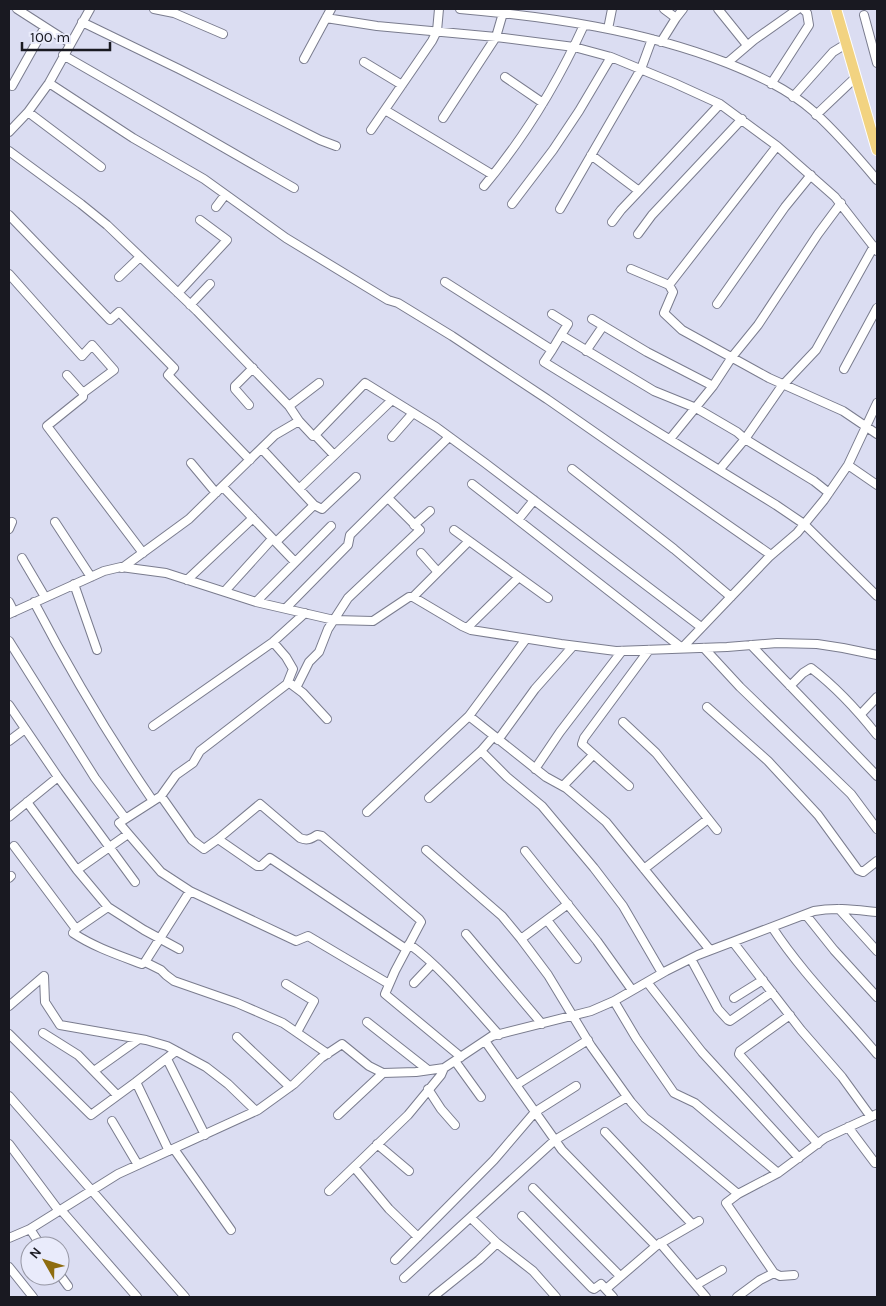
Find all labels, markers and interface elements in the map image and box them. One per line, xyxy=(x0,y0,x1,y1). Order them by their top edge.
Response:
scale bar xyxy=(22,20,110,52)
text: 100 m xyxy=(30,28,70,46)
north arrow xyxy=(20,1236,70,1286)
text: N xyxy=(26,1244,45,1262)

